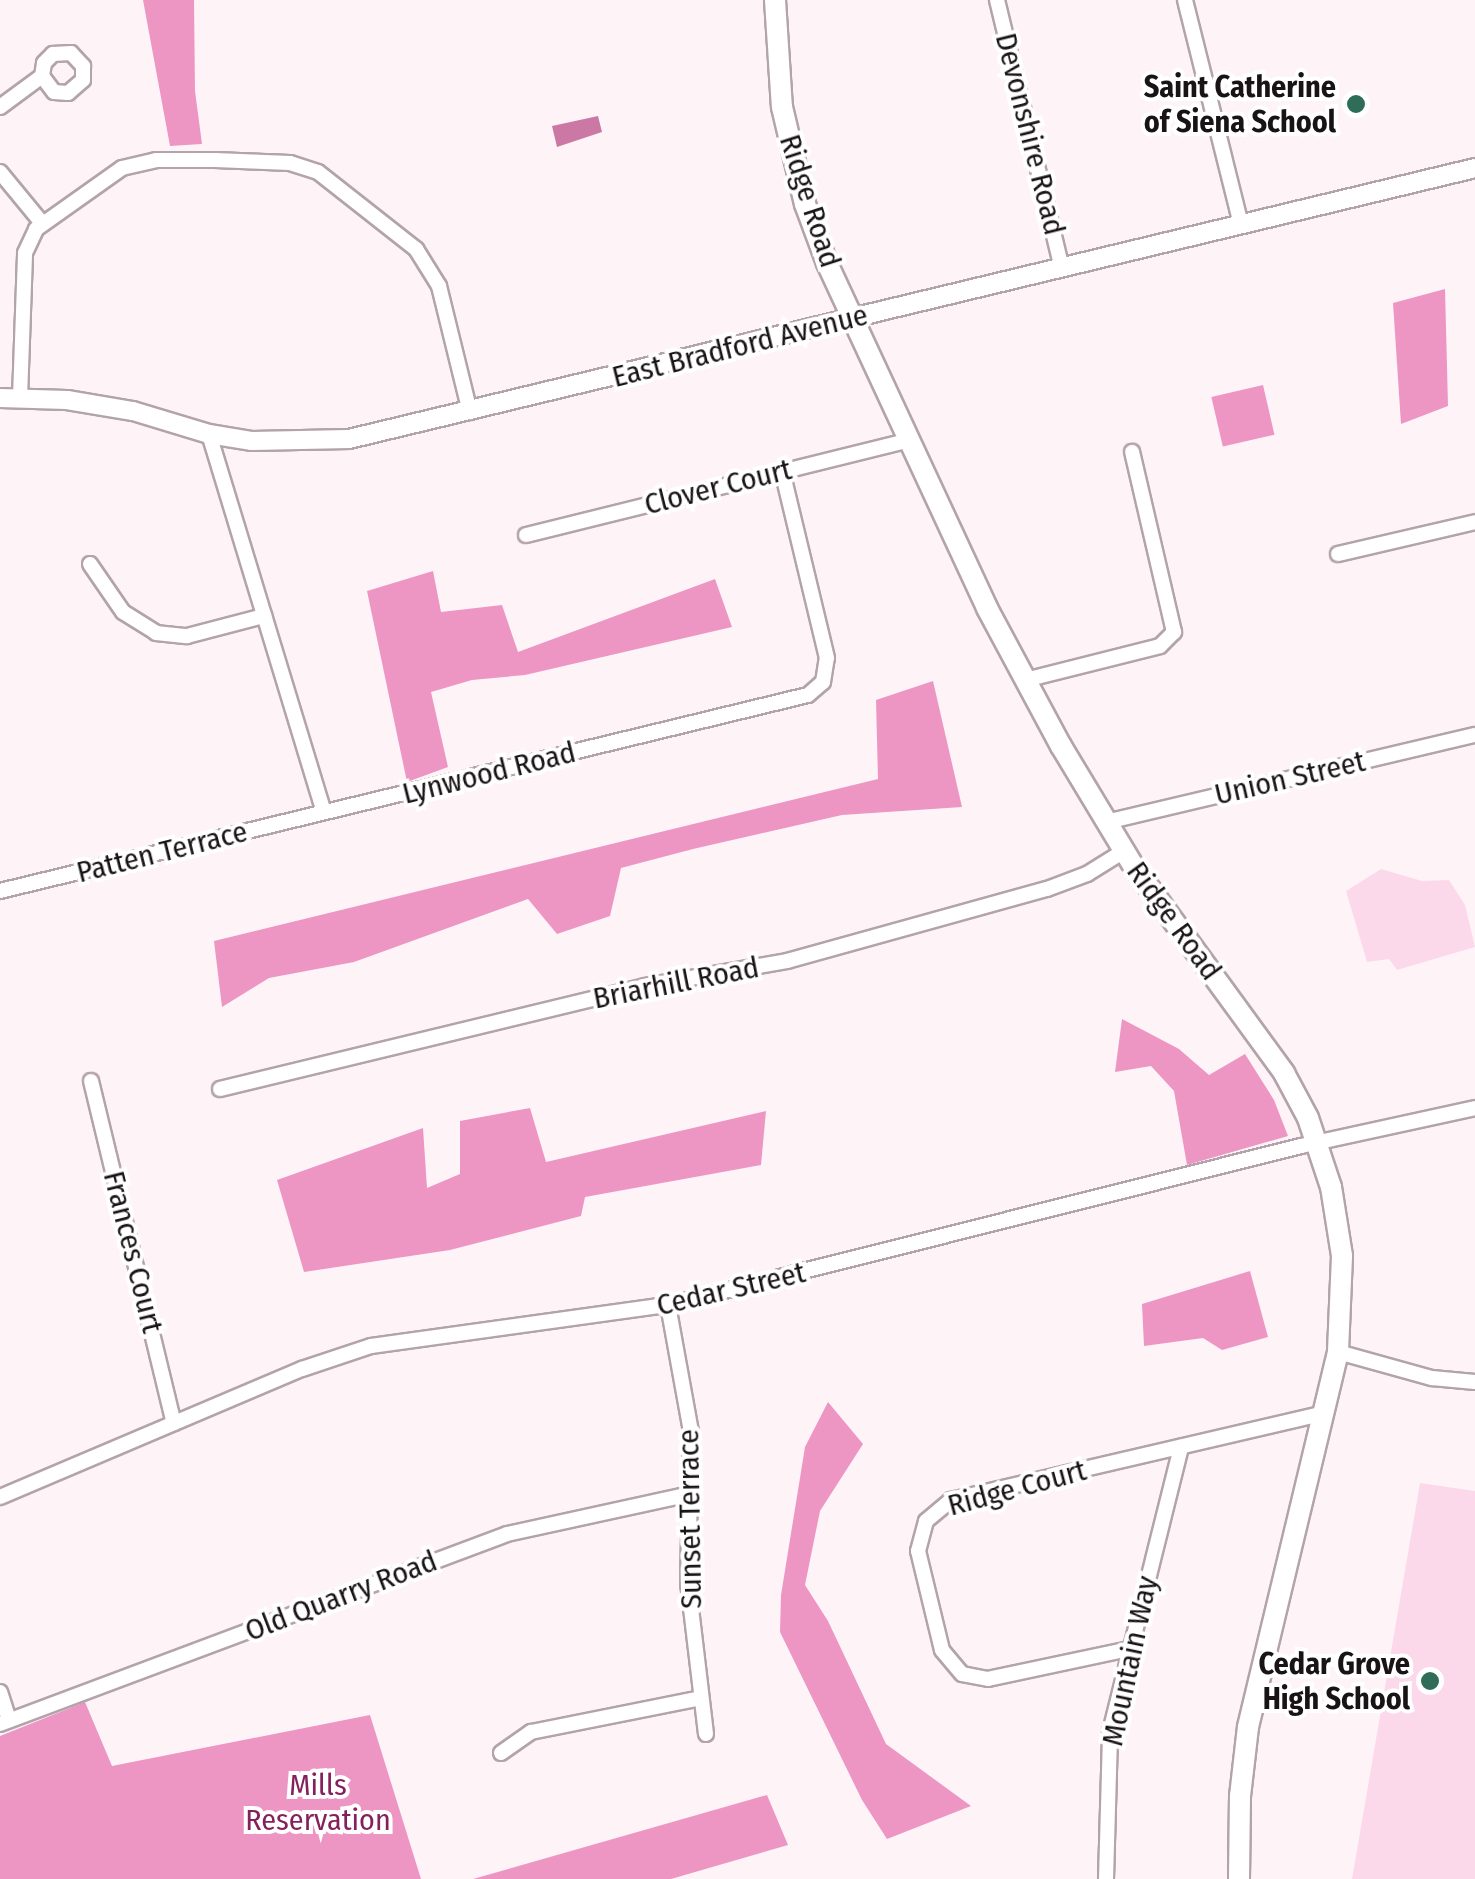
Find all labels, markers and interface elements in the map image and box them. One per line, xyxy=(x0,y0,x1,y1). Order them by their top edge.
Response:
street label: Devonshire Road xyxy=(988,29,1072,239)
place label: Saint Catherine of Siena School xyxy=(1144,69,1336,140)
marker: Saint Catherine of Siena School xyxy=(1345,93,1367,115)
street label: Ridge Road xyxy=(772,130,848,272)
street label: East Bradford Avenue xyxy=(608,297,872,395)
street label: Clover Court xyxy=(641,451,795,523)
street label: Lynwood Road xyxy=(399,734,579,812)
street label: Union Street xyxy=(1211,743,1369,813)
street label: Patten Terrace xyxy=(73,813,251,891)
street label: Ridge Road xyxy=(1119,855,1229,987)
street label: Briarhill Road xyxy=(590,949,762,1017)
street label: Frances Court xyxy=(96,1167,170,1337)
street label: Cedar Street xyxy=(653,1254,809,1324)
street label: Sunset Terrace xyxy=(670,1429,710,1609)
street label: Ridge Court xyxy=(944,1452,1090,1524)
street label: Old Quarry Road xyxy=(240,1543,442,1649)
street label: Mountain Way xyxy=(1094,1573,1166,1749)
place label: Cedar Grove High School xyxy=(1259,1646,1410,1716)
marker: Cedar Grove High School xyxy=(1419,1670,1441,1692)
park label: Mills Reservation xyxy=(245,1767,391,1838)

